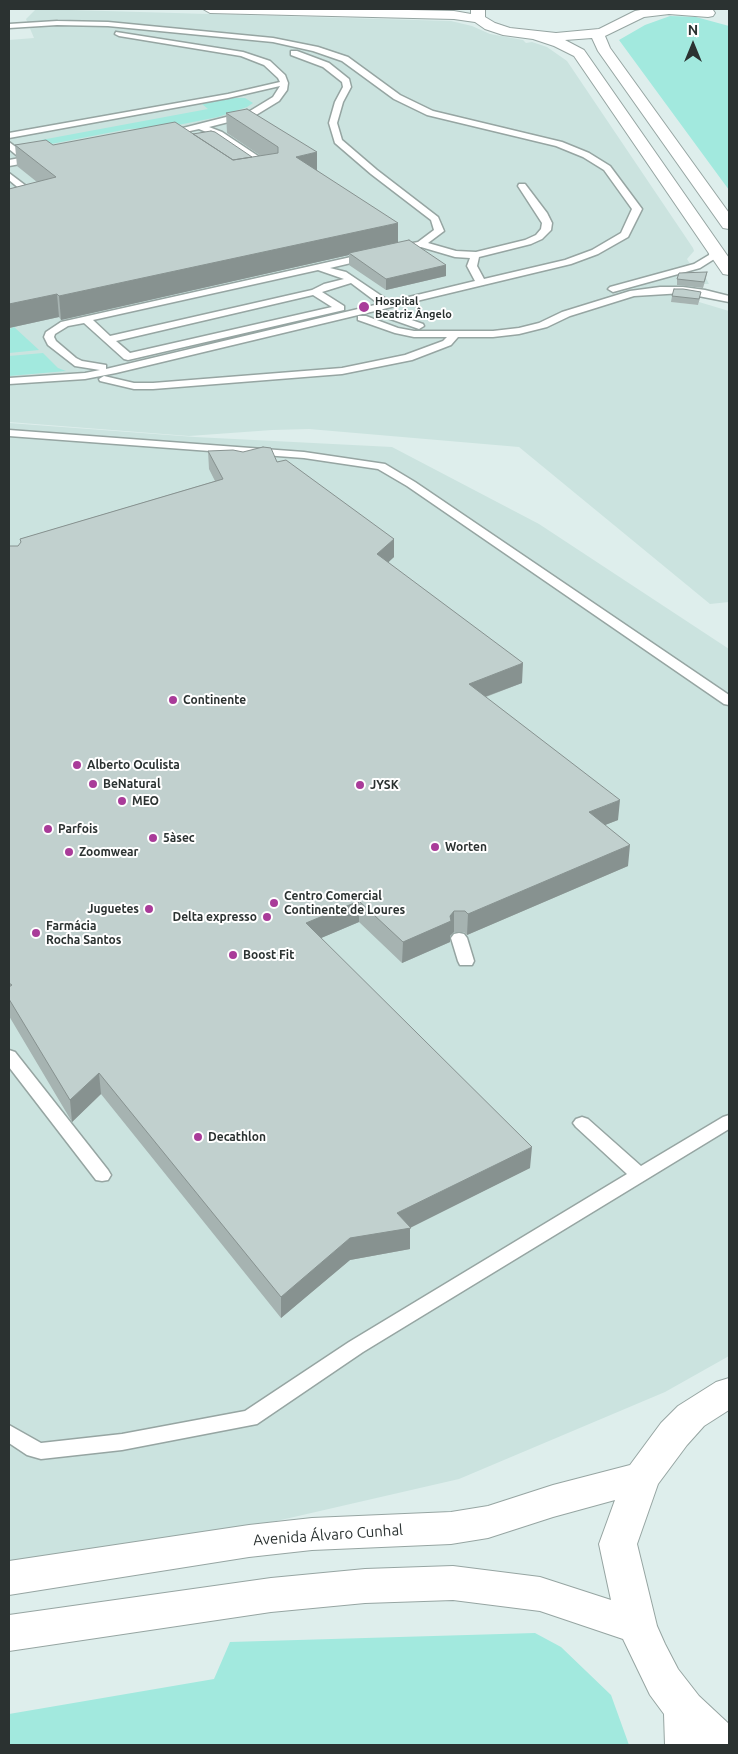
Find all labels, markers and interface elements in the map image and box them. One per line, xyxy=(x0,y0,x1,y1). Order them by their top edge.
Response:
north arrow xyxy=(668,20,718,70)
text: N xyxy=(688,22,698,38)
place label: Hospital Beatriz Ângelo xyxy=(375,294,452,320)
marker: Hospital Beatriz Ângelo xyxy=(357,300,371,314)
place label: Continente xyxy=(183,693,246,707)
marker: Continente xyxy=(167,694,179,706)
place label: Alberto Oculista xyxy=(87,758,180,772)
marker: Alberto Oculista xyxy=(71,759,83,771)
place label: BeNatural xyxy=(103,777,161,791)
marker: BeNatural xyxy=(87,778,99,790)
place label: JYSK xyxy=(370,778,399,792)
marker: JYSK xyxy=(354,779,366,791)
place label: MEO xyxy=(132,794,159,808)
marker: MEO xyxy=(116,795,128,807)
place label: Parfois xyxy=(58,822,98,836)
marker: Parfois xyxy=(42,823,54,835)
place label: 5àsec xyxy=(163,831,195,845)
marker: 5àsec xyxy=(147,832,159,844)
place label: Worten xyxy=(445,840,487,854)
marker: Worten xyxy=(429,841,441,853)
place label: Zoomwear xyxy=(79,845,138,859)
marker: Zoomwear xyxy=(63,846,75,858)
place label: Centro Comercial Continente de Loures xyxy=(284,889,405,917)
marker: Centro Comercial Continente de Loures xyxy=(268,897,280,909)
place label: Juguetes xyxy=(87,902,139,916)
marker: Juguetes xyxy=(143,903,155,915)
place label: Delta expresso xyxy=(172,910,257,924)
marker: Delta expresso xyxy=(261,911,273,923)
place label: Farmácia Rocha Santos xyxy=(46,919,121,947)
marker: Farmácia Rocha Santos xyxy=(30,927,42,939)
place label: Boost Fit xyxy=(243,948,294,962)
marker: Boost Fit xyxy=(227,949,239,961)
place label: Decathlon xyxy=(208,1130,266,1144)
marker: Decathlon xyxy=(192,1131,204,1143)
street label: Avenida Álvaro Cunhal xyxy=(252,1521,404,1549)

